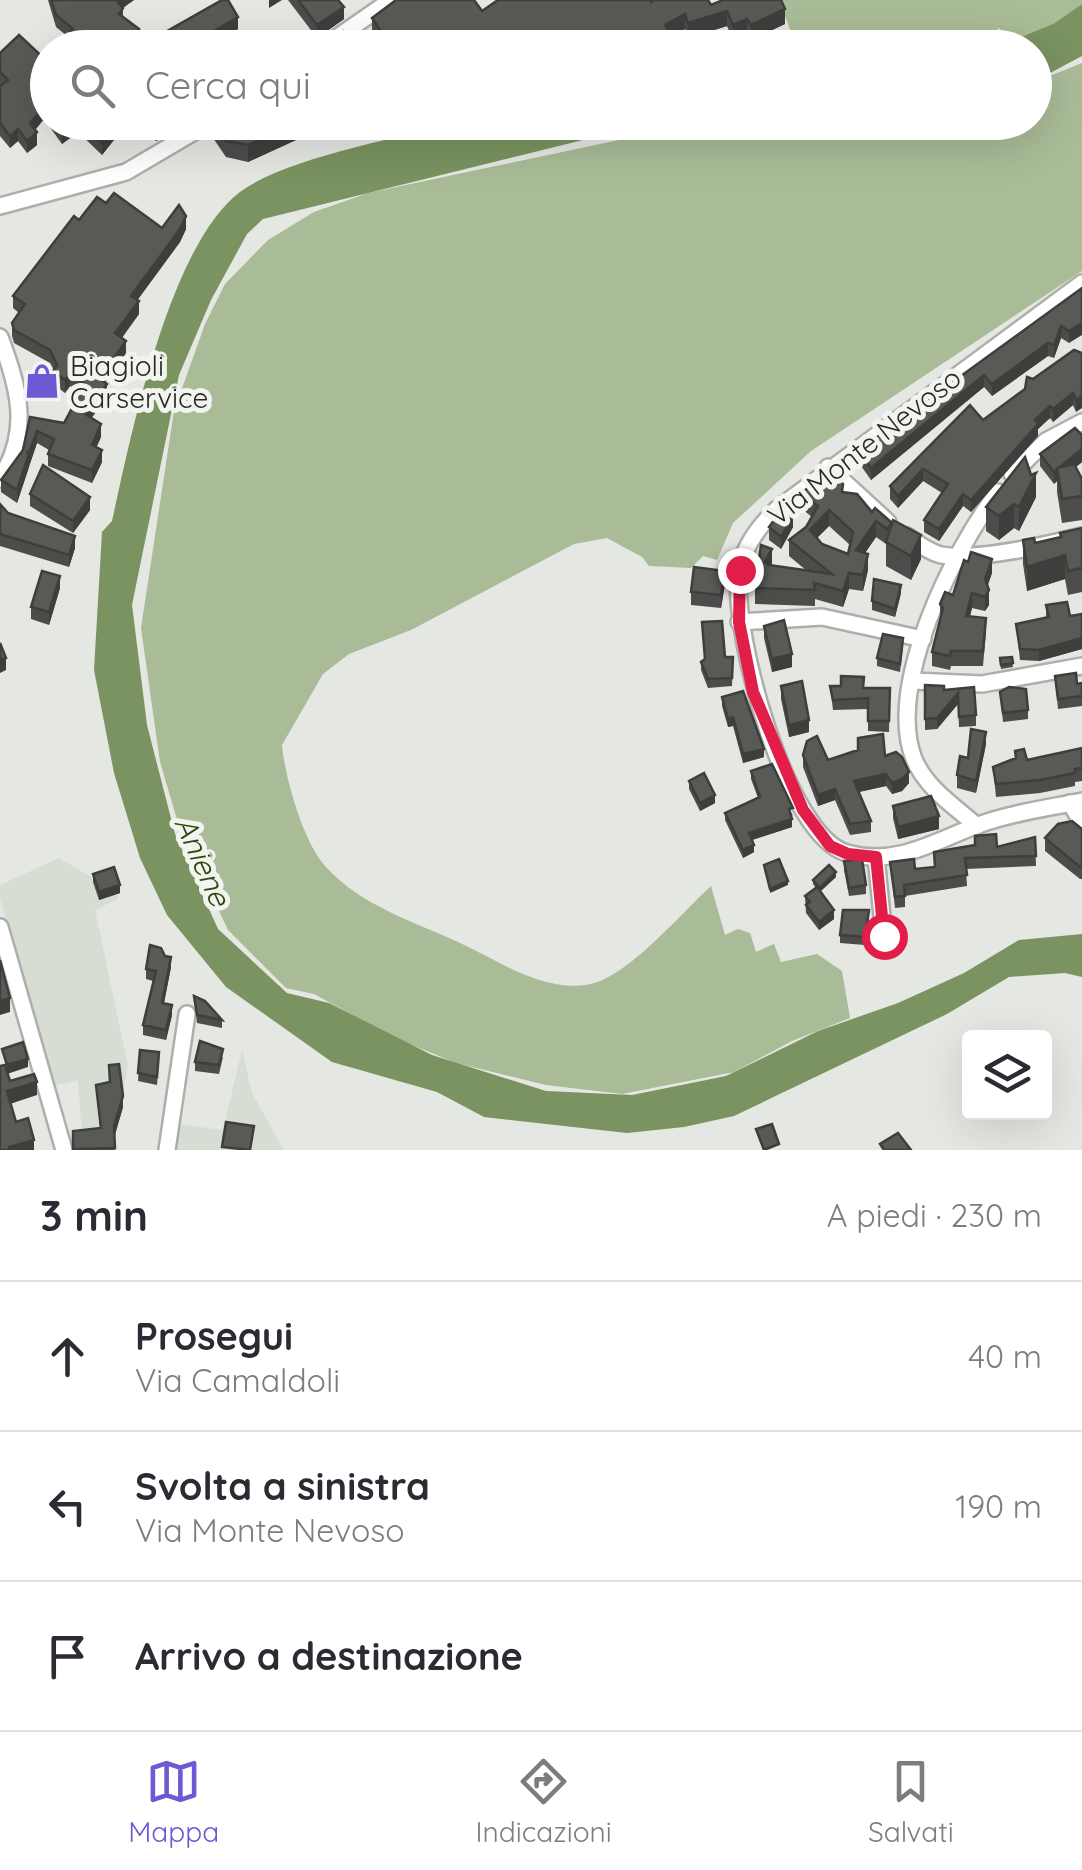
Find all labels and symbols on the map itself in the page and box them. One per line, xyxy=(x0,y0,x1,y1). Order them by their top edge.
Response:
place label: Biagioli Carservice xyxy=(70,348,208,415)
street label: Via Monte Nevoso xyxy=(760,360,968,532)
shop icon: Biagioli Carservice xyxy=(23,362,61,400)
route end xyxy=(718,548,764,594)
water label: Aniene xyxy=(166,810,240,913)
route start xyxy=(862,914,908,960)

